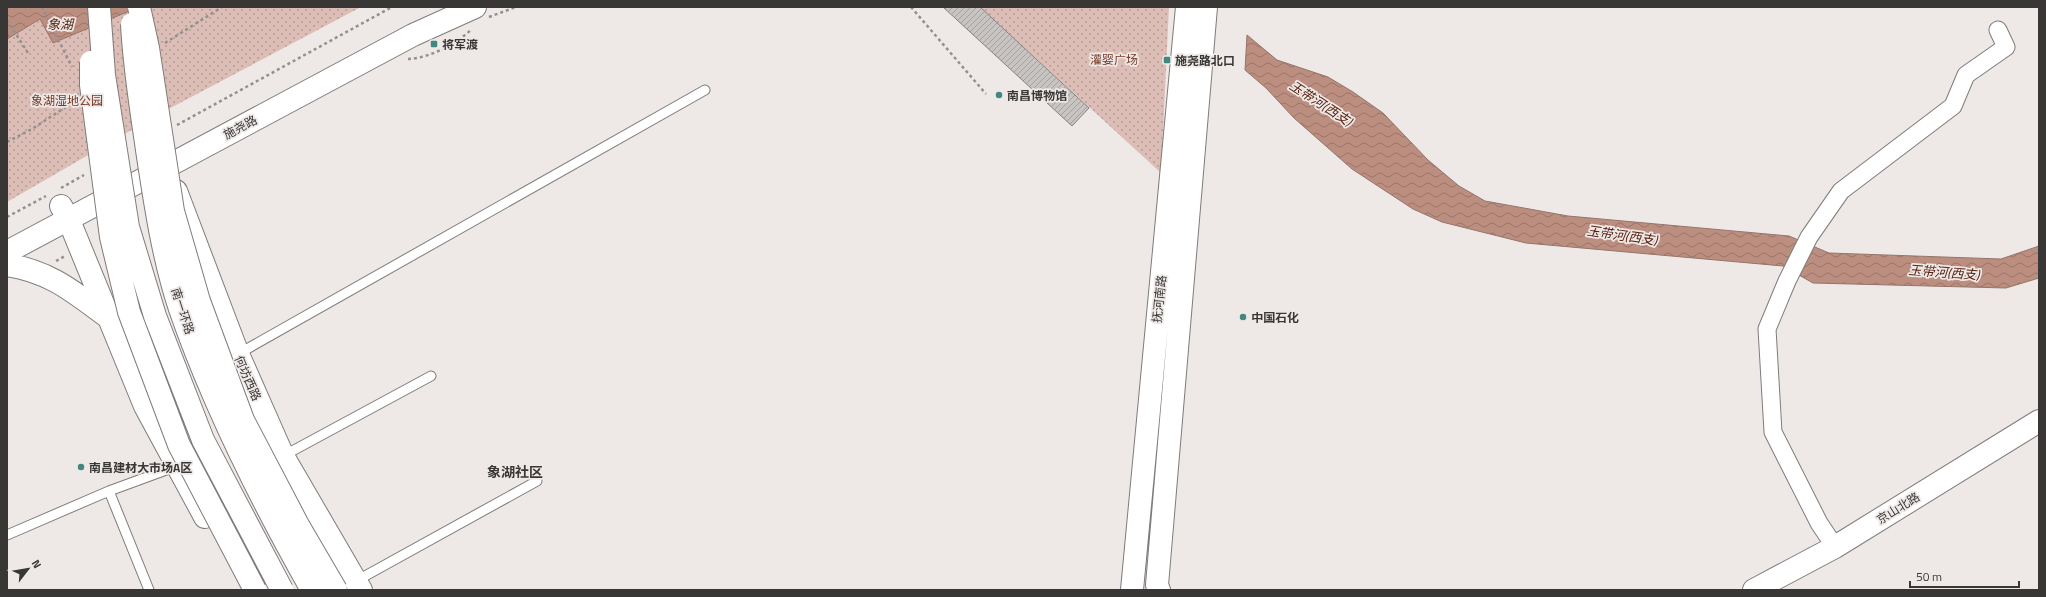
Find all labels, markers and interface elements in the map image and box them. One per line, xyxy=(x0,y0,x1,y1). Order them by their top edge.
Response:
water label: 象湖 xyxy=(47,14,75,34)
place label: 将军渡 xyxy=(442,35,478,54)
marker: 将军渡 xyxy=(429,39,439,49)
park label: 灌婴广场 xyxy=(1090,50,1138,69)
place label: 施尧路北口 xyxy=(1175,51,1235,70)
marker: 施尧路北口 xyxy=(1162,55,1172,65)
water label: 玉带河(西支) xyxy=(1286,75,1357,131)
place label: 南昌博物馆 xyxy=(1007,86,1067,105)
marker: 南昌博物馆 xyxy=(994,90,1004,100)
park label: 象湖湿地公园 xyxy=(31,91,103,110)
street label: 施尧路 xyxy=(220,110,260,144)
water label: 玉带河(西支) xyxy=(1586,220,1660,250)
water label: 玉带河(西支) xyxy=(1908,260,1981,285)
street label: 抚河南路 xyxy=(1147,274,1171,324)
street label: 南一环路 xyxy=(167,285,199,337)
place label: 中国石化 xyxy=(1251,308,1299,327)
marker: 中国石化 xyxy=(1238,312,1248,322)
street label: 何坊西路 xyxy=(230,352,266,404)
place label: 南昌建材大市场A区 xyxy=(89,458,192,477)
district label: 象湖社区 xyxy=(487,461,543,482)
marker: 南昌建材大市场A区 xyxy=(76,462,86,472)
street label: 京山北路 xyxy=(1873,487,1923,529)
north arrow xyxy=(8,549,48,589)
text: N xyxy=(28,556,45,571)
scale bar xyxy=(1910,563,2019,589)
text: 50 m xyxy=(1916,567,1942,586)

